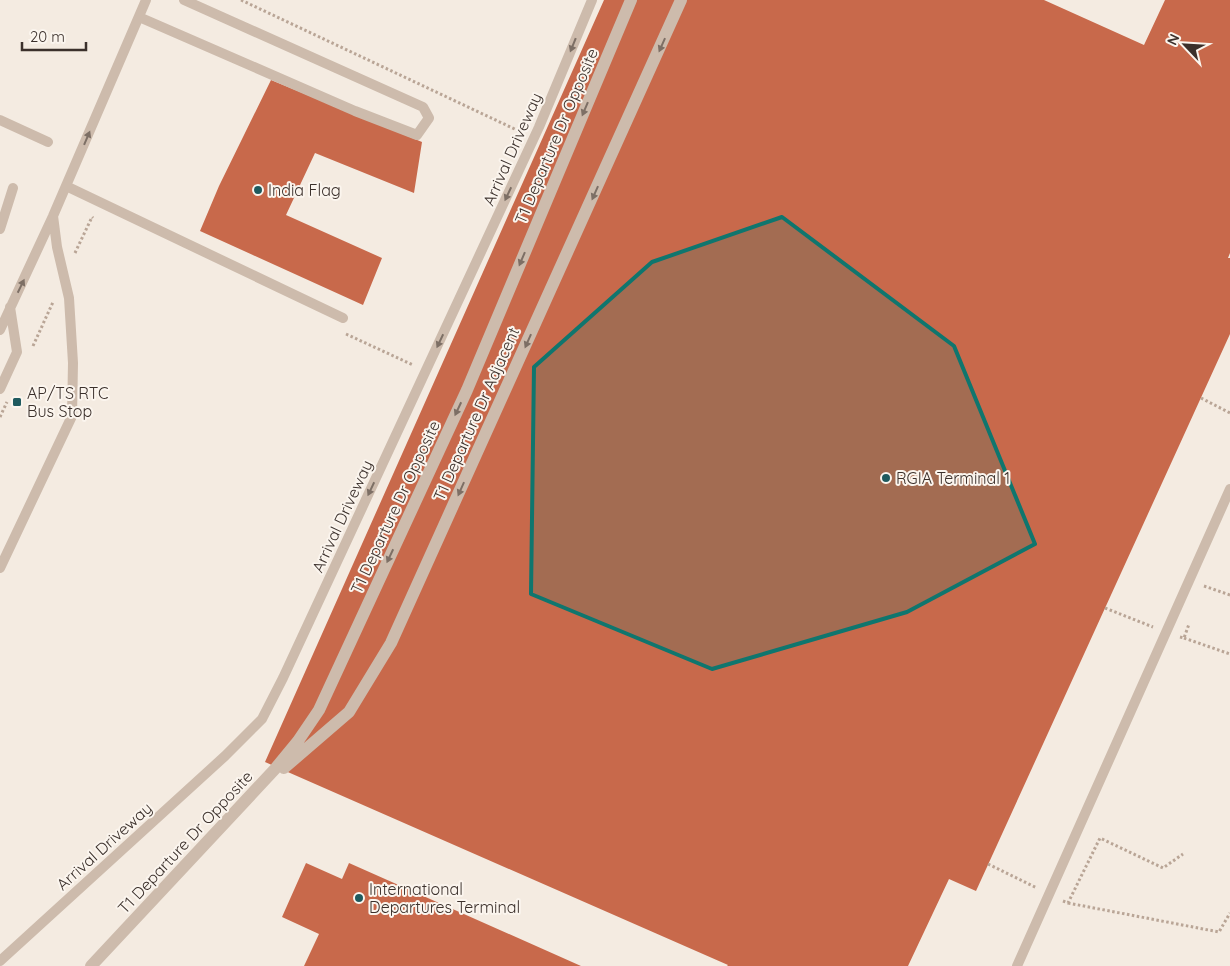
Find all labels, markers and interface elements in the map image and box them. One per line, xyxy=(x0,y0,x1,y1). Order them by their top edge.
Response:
scale bar xyxy=(22,20,86,52)
north arrow xyxy=(1160,20,1210,70)
text: 20 m xyxy=(30,27,65,46)
text: N xyxy=(1163,31,1184,48)
one-way arrow xyxy=(569,38,577,53)
one-way arrow xyxy=(658,38,666,52)
street label: T1 Departure Dr Opposite xyxy=(510,45,602,227)
street label: Arrival Driveway xyxy=(478,89,546,209)
one-way arrow xyxy=(581,102,589,117)
one-way arrow xyxy=(84,131,92,145)
place label: India Flag xyxy=(268,180,341,200)
marker: India Flag xyxy=(252,184,264,196)
one-way arrow xyxy=(590,186,598,200)
one-way arrow xyxy=(504,187,512,201)
one-way arrow xyxy=(518,252,526,267)
one-way arrow xyxy=(17,279,25,293)
street label: T1 Departure Dr Adjacent xyxy=(429,324,523,504)
one-way arrow xyxy=(436,334,444,348)
one-way arrow xyxy=(523,334,531,348)
place label: AP/TS RTC Bus Stop xyxy=(27,383,109,421)
marker: AP/TS RTC Bus Stop xyxy=(11,396,23,408)
one-way arrow xyxy=(454,402,462,416)
street label: T1 Departure Dr Opposite xyxy=(346,417,444,597)
street label: Arrival Driveway xyxy=(307,457,377,575)
place label: RGIA Terminal 1 xyxy=(896,468,1010,488)
marker: RGIA Terminal 1 xyxy=(880,472,892,484)
one-way arrow xyxy=(367,482,375,496)
one-way arrow xyxy=(456,482,464,496)
one-way arrow xyxy=(386,549,394,563)
street label: T1 Departure Dr Opposite xyxy=(113,766,257,918)
street label: Arrival Driveway xyxy=(52,798,156,894)
place label: International Departures Terminal xyxy=(369,879,520,917)
marker: International Departures Terminal xyxy=(353,892,365,904)

